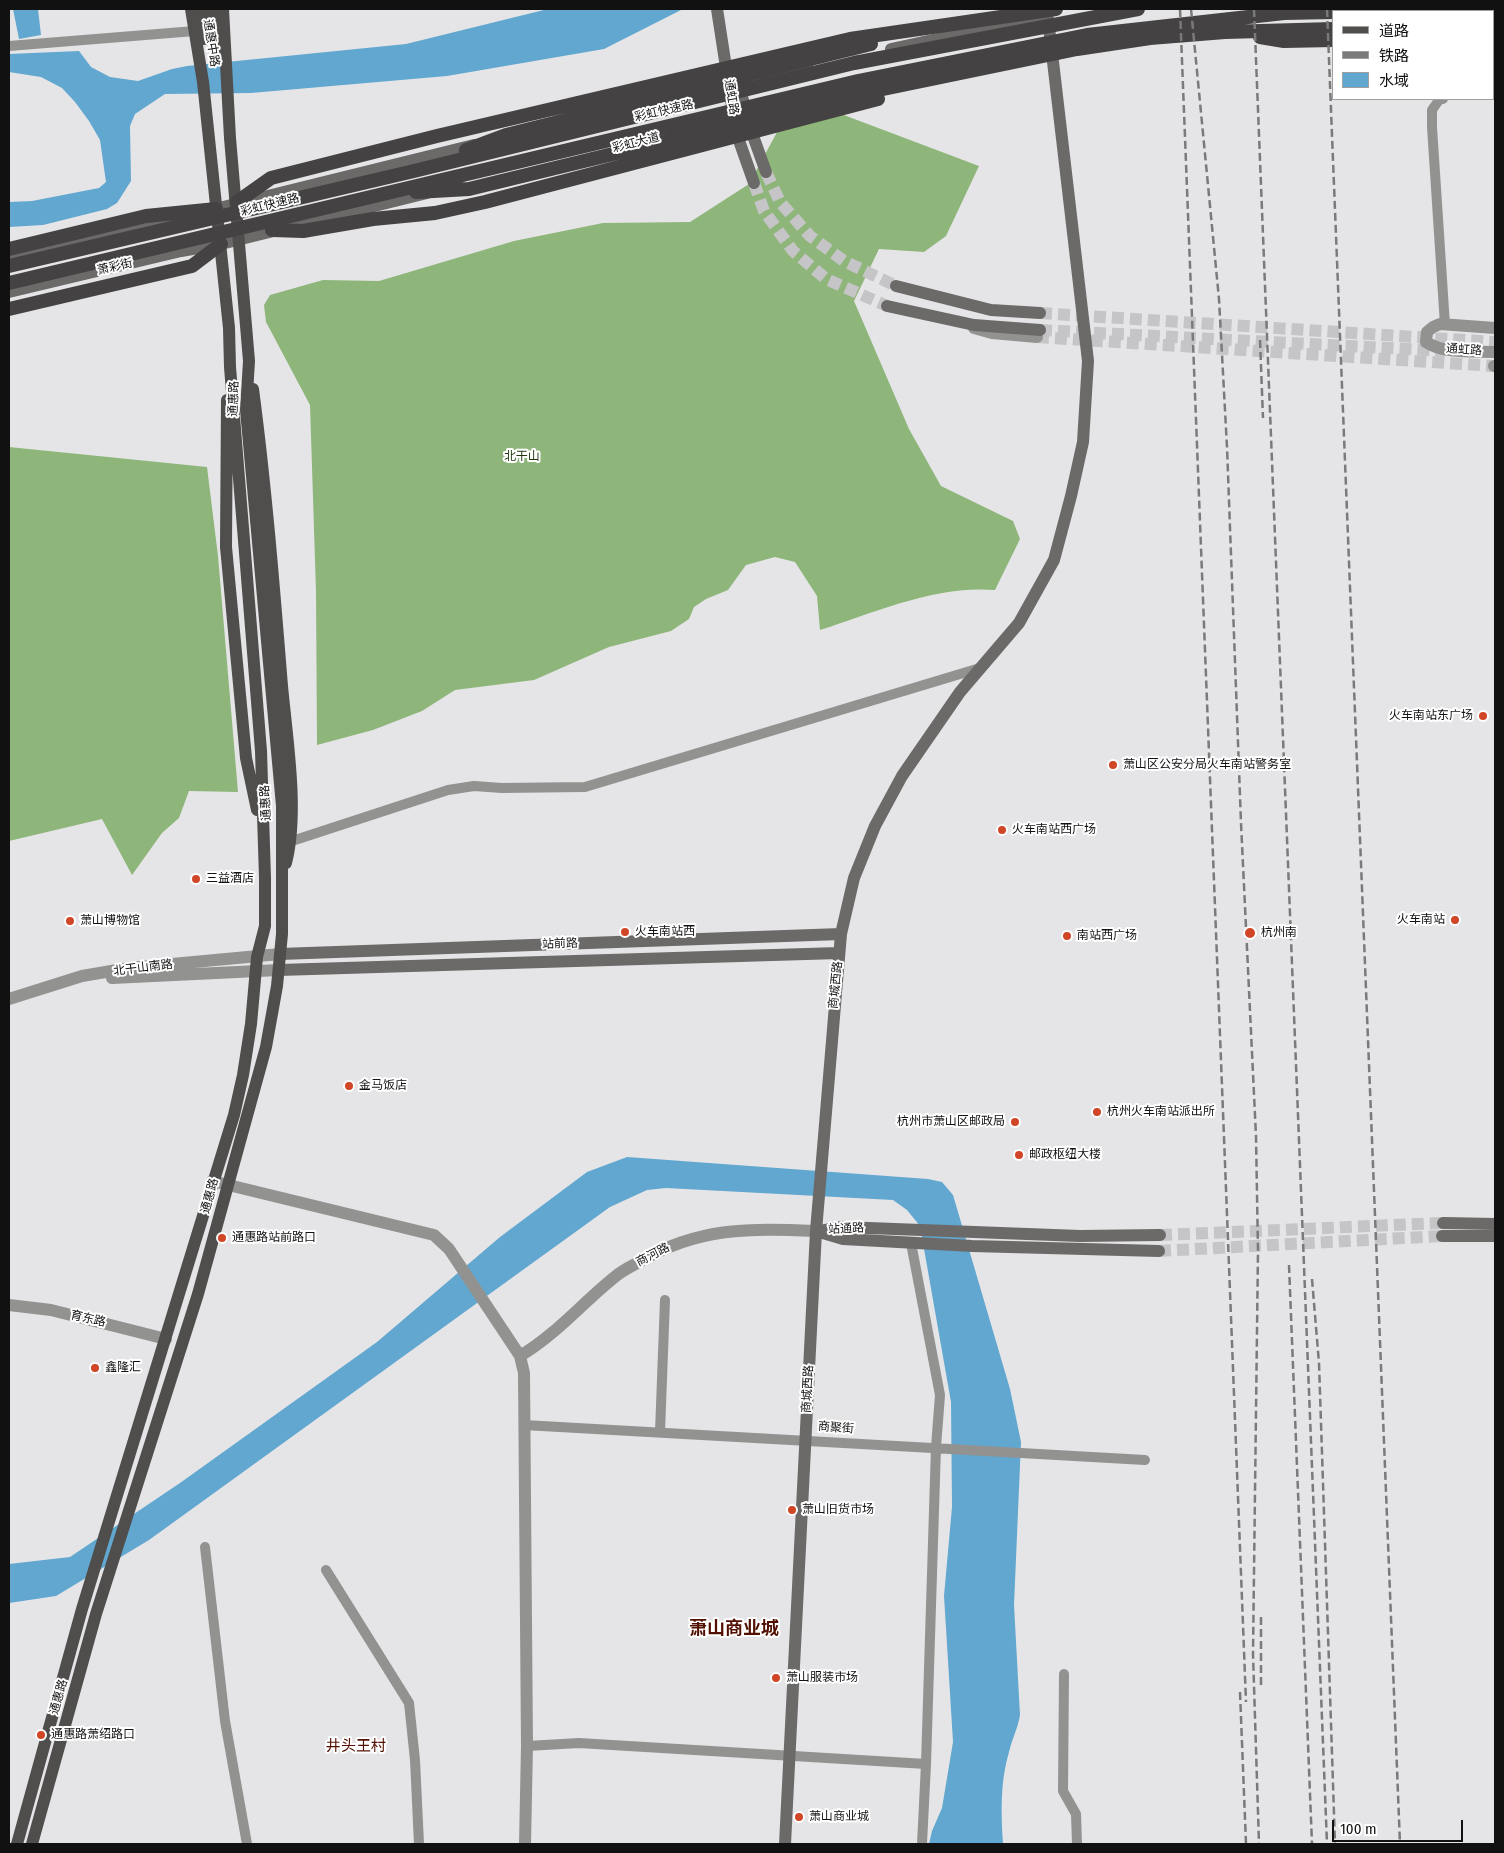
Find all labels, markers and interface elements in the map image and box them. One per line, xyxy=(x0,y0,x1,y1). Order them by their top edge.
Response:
legend xyxy=(1332,10,1494,100)
street label: 通惠中路 xyxy=(200,18,222,68)
text: 道路 xyxy=(1379,22,1409,40)
text: 铁路 xyxy=(1379,47,1409,65)
text: 水域 xyxy=(1379,72,1409,90)
street label: 通虹路 xyxy=(721,78,741,116)
street label: 彩虹快速路 xyxy=(633,97,695,125)
street label: 彩虹大道 xyxy=(611,130,661,156)
street label: 彩虹快速路 xyxy=(239,191,301,219)
street label: 萧彩街 xyxy=(96,256,134,278)
street label: 通虹路 xyxy=(1446,342,1482,358)
street label: 通惠路 xyxy=(226,381,242,417)
park label: 北干山 xyxy=(504,450,540,464)
place label: 火车南站东广场 xyxy=(1389,709,1473,723)
marker: 火车南站东广场 xyxy=(1477,710,1489,722)
place label: 萧山区公安分局火车南站警务室 xyxy=(1123,758,1291,772)
marker: 萧山区公安分局火车南站警务室 xyxy=(1107,759,1119,771)
street label: 通惠路 xyxy=(258,785,274,821)
place label: 火车南站西广场 xyxy=(1012,823,1096,837)
marker: 火车南站西广场 xyxy=(996,824,1008,836)
place label: 三益酒店 xyxy=(206,872,254,886)
marker: 三益酒店 xyxy=(190,873,202,885)
place label: 火车南站 xyxy=(1397,913,1445,927)
place label: 萧山博物馆 xyxy=(80,914,140,928)
marker: 火车南站 xyxy=(1449,914,1461,926)
marker: 萧山博物馆 xyxy=(64,915,76,927)
place label: 火车南站西 xyxy=(635,925,695,939)
marker: 火车南站西 xyxy=(619,926,631,938)
marker: 杭州南 xyxy=(1243,926,1257,940)
place label: 杭州南 xyxy=(1261,926,1297,940)
place label: 南站西广场 xyxy=(1077,929,1137,943)
marker: 南站西广场 xyxy=(1061,930,1073,942)
street label: 站前路 xyxy=(542,936,578,952)
street label: 北干山南路 xyxy=(112,957,174,979)
street label: 商城西路 xyxy=(826,960,846,1010)
place label: 金马饭店 xyxy=(359,1079,407,1093)
marker: 金马饭店 xyxy=(343,1080,355,1092)
place label: 杭州火车南站派出所 xyxy=(1107,1105,1215,1119)
marker: 杭州火车南站派出所 xyxy=(1091,1106,1103,1118)
place label: 杭州市萧山区邮政局 xyxy=(897,1115,1005,1129)
marker: 杭州市萧山区邮政局 xyxy=(1009,1116,1021,1128)
place label: 邮政枢纽大楼 xyxy=(1029,1148,1101,1162)
marker: 邮政枢纽大楼 xyxy=(1013,1149,1025,1161)
street label: 通惠路 xyxy=(198,1177,222,1215)
street label: 站通路 xyxy=(828,1221,864,1237)
place label: 通惠路站前路口 xyxy=(232,1231,316,1245)
marker: 通惠路站前路口 xyxy=(216,1232,228,1244)
street label: 商河路 xyxy=(634,1240,672,1270)
street label: 育东路 xyxy=(69,1308,107,1330)
place label: 鑫隆汇 xyxy=(105,1361,141,1375)
marker: 鑫隆汇 xyxy=(89,1362,101,1374)
street label: 商城西路 xyxy=(800,1365,816,1413)
street label: 商聚街 xyxy=(818,1420,854,1436)
place label: 萧山旧货市场 xyxy=(802,1503,874,1517)
marker: 萧山旧货市场 xyxy=(786,1504,798,1516)
district label: 萧山商业城 xyxy=(689,1618,779,1640)
place label: 萧山服装市场 xyxy=(786,1671,858,1685)
marker: 萧山服装市场 xyxy=(770,1672,782,1684)
street label: 通惠路 xyxy=(47,1678,71,1716)
place label: 通惠路萧绍路口 xyxy=(51,1728,135,1742)
marker: 通惠路萧绍路口 xyxy=(35,1729,47,1741)
district label: 井头王村 xyxy=(326,1738,386,1756)
place label: 萧山商业城 xyxy=(809,1810,869,1824)
scale bar xyxy=(1334,1810,1465,1842)
marker: 萧山商业城 xyxy=(793,1811,805,1823)
text: 100 m xyxy=(1340,1820,1377,1838)

